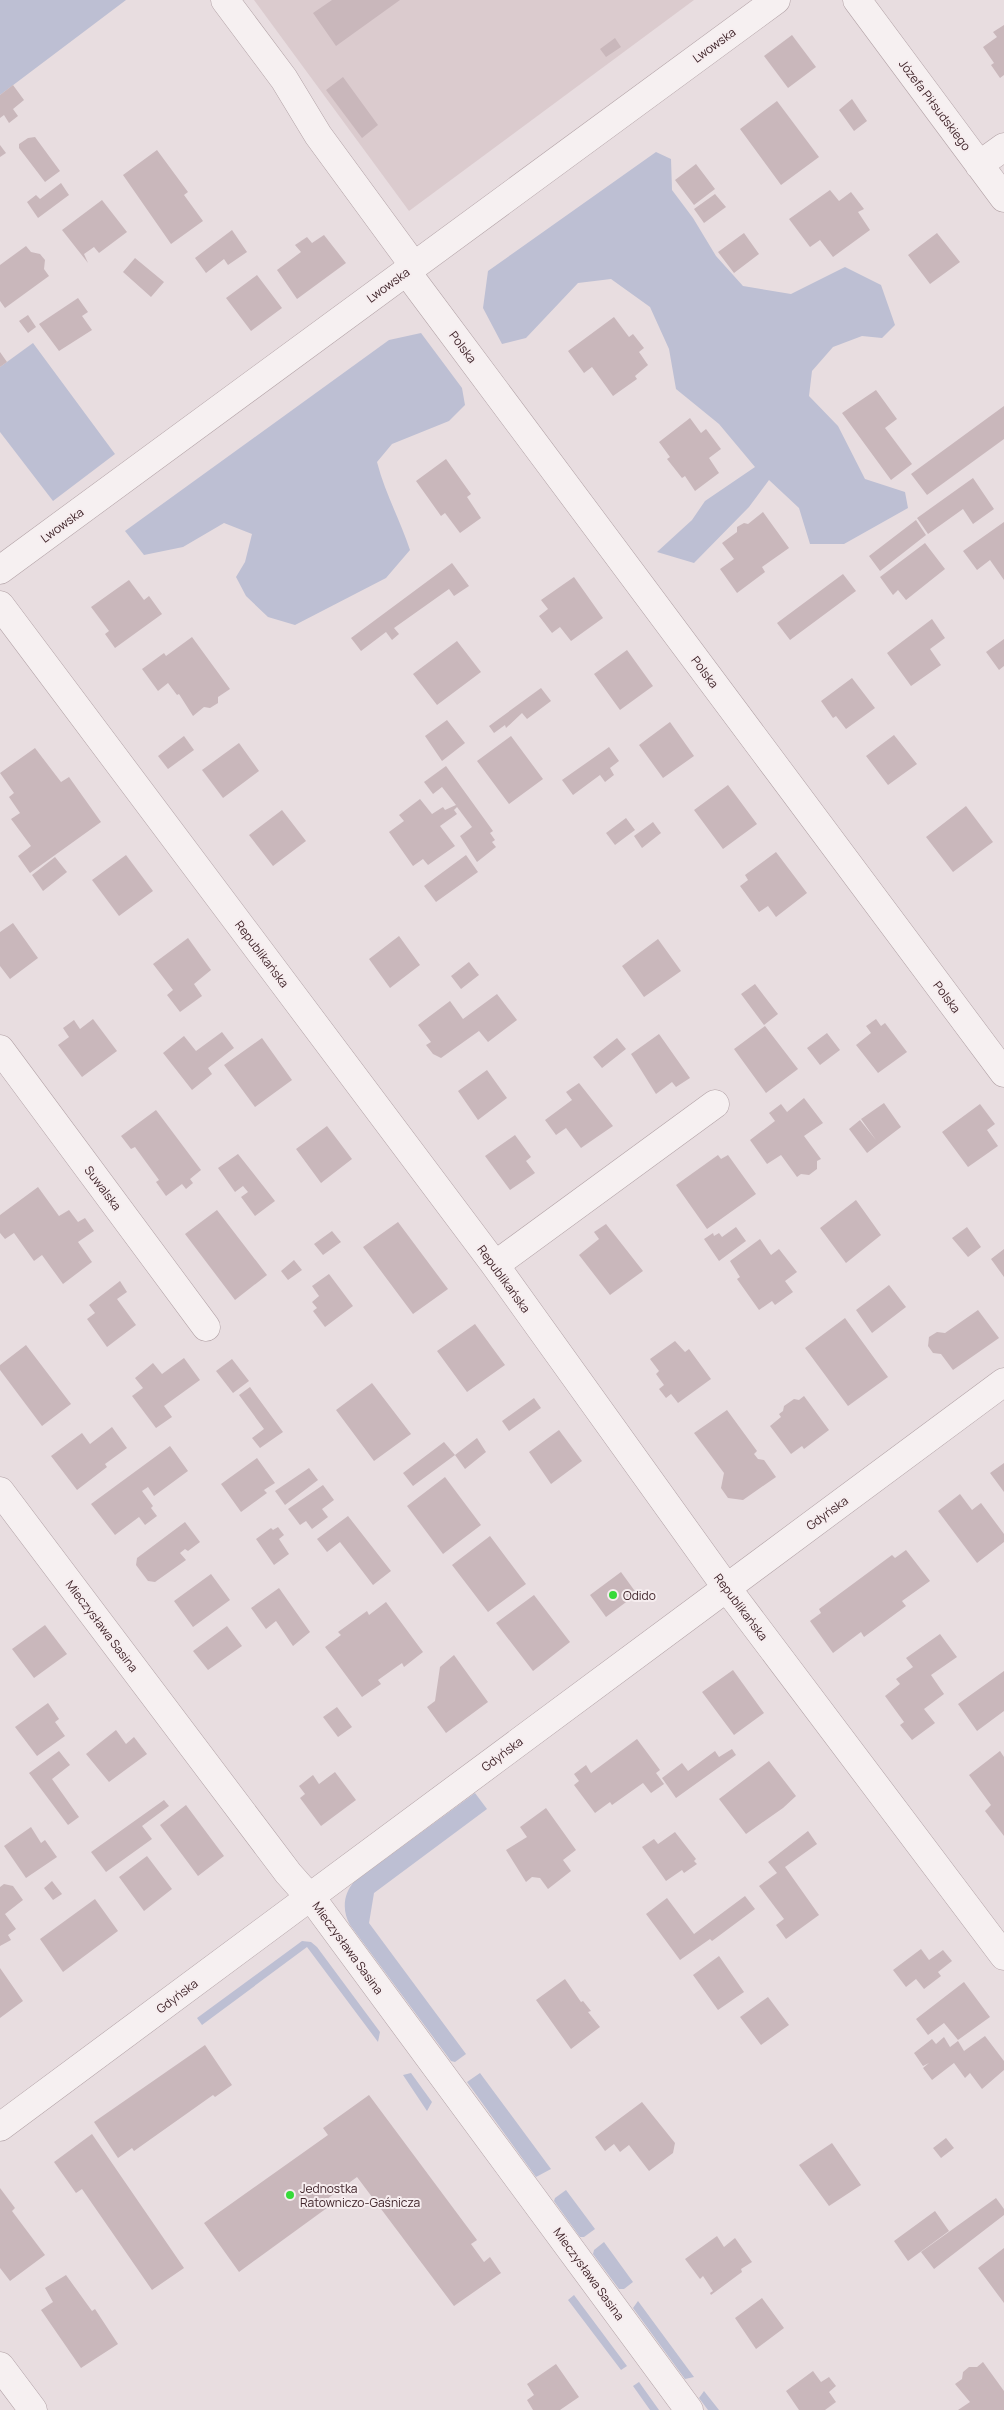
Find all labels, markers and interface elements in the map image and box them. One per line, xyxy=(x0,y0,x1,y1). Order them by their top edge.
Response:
street label: Lwowska xyxy=(689,24,739,66)
street label: Józefa Piłsudskiego xyxy=(895,56,975,154)
street label: Lwowska xyxy=(363,264,413,306)
street label: Polska xyxy=(445,327,481,367)
street label: Lwowska xyxy=(37,504,87,546)
street label: Polska xyxy=(687,652,723,692)
street label: Republikańska xyxy=(231,917,293,991)
street label: Polska xyxy=(929,977,965,1017)
street label: Suwalska xyxy=(81,1162,125,1214)
street label: Republikańska xyxy=(474,1242,534,1316)
street label: Gdyńska xyxy=(803,1492,851,1534)
street label: Republikańska xyxy=(710,1570,772,1644)
street label: Mieczysława Sasina xyxy=(62,1577,142,1675)
place label: Odido xyxy=(623,1587,656,1604)
marker: Odido xyxy=(607,1589,619,1601)
street label: Gdyńska xyxy=(478,1733,526,1775)
street label: Mieczysława Sasina xyxy=(309,1898,387,1998)
street label: Gdyńska xyxy=(153,1975,201,2017)
place label: Jednostka Ratowniczo-Gaśnicza xyxy=(300,2180,420,2211)
marker: Jednostka Ratowniczo-Gaśnicza xyxy=(284,2189,296,2201)
street label: Mieczysława Sasina xyxy=(550,2224,628,2324)

